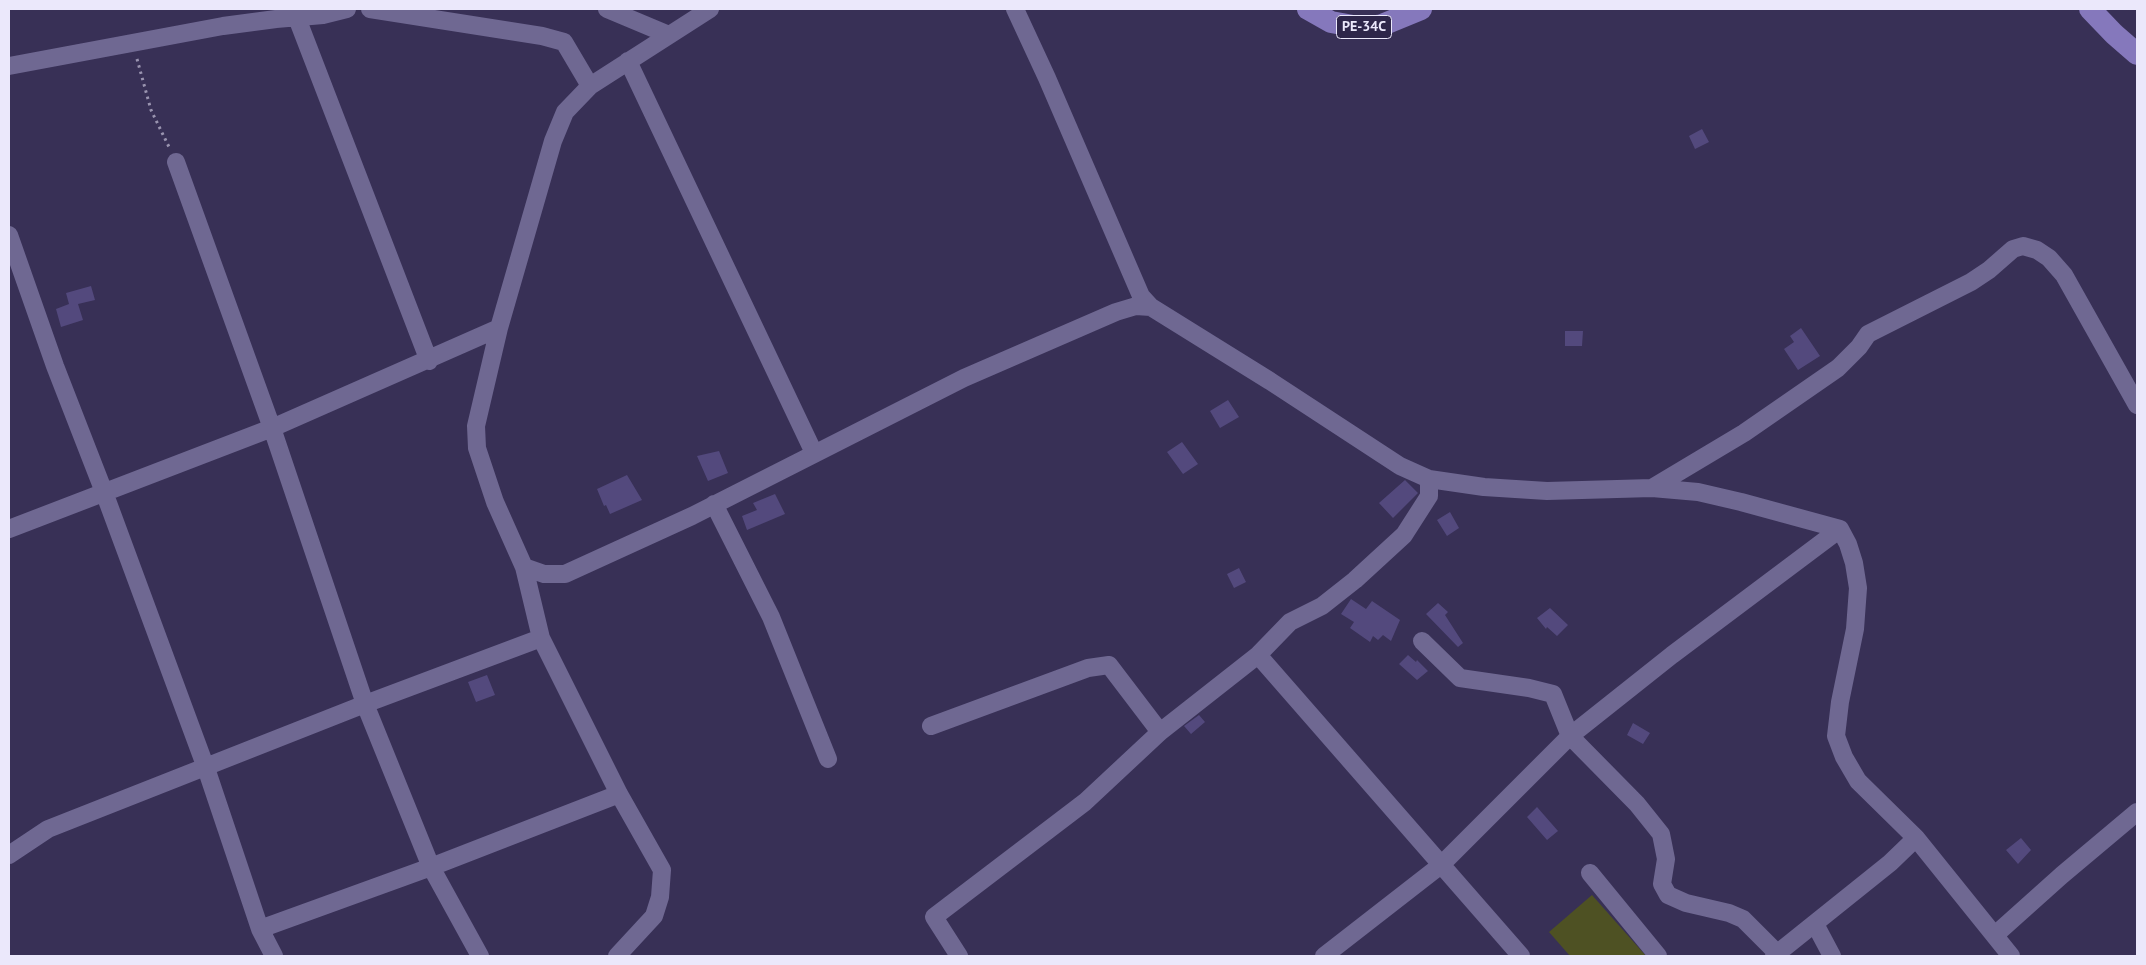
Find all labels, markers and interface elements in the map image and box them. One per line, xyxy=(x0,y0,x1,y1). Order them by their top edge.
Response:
road number: PE-34C xyxy=(1336,16,1392,38)

